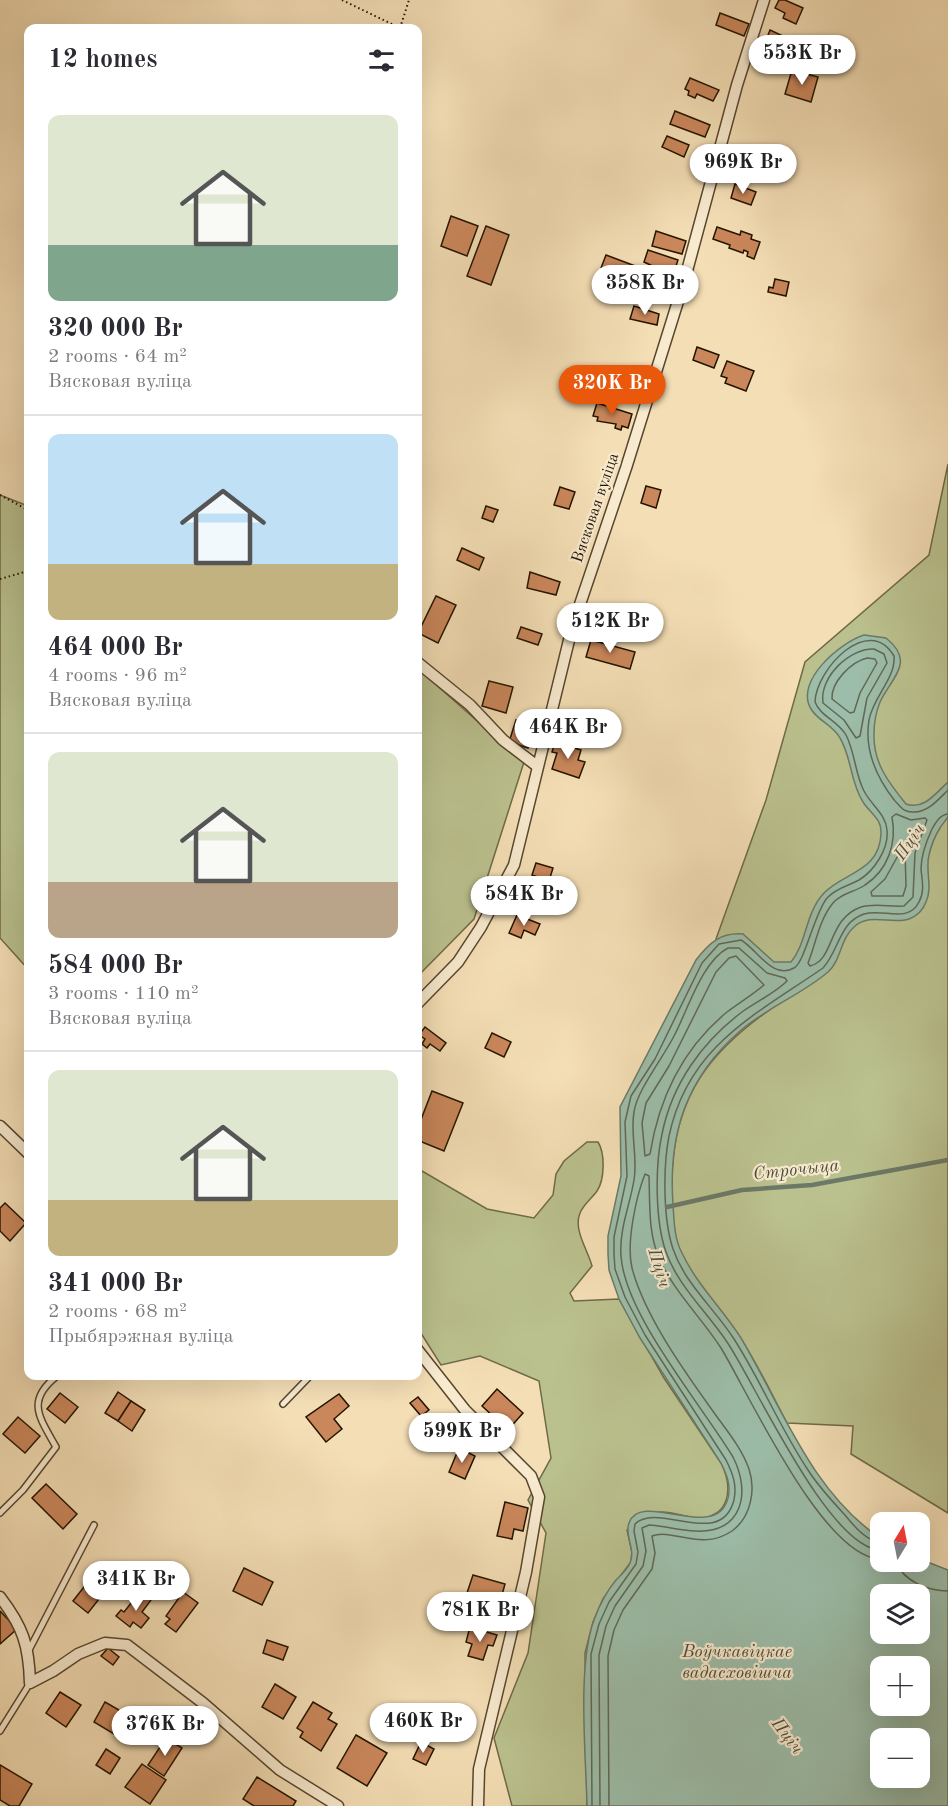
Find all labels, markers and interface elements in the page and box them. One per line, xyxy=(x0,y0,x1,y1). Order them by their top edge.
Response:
pin: 553K Br xyxy=(747,35,857,86)
icon: filters xyxy=(365,44,398,77)
text: 553K Br xyxy=(763,44,841,64)
text: 12 homes xyxy=(48,47,157,73)
pin: 969K Br xyxy=(688,144,798,195)
text: 969K Br xyxy=(704,153,782,173)
icon: home xyxy=(169,154,277,262)
pin: 358K Br xyxy=(590,265,700,316)
text: 358K Br xyxy=(606,274,684,294)
text: 320 000 Br xyxy=(48,316,183,342)
text: 2 rooms · 64 m² xyxy=(48,347,187,367)
pin: 320K Br xyxy=(557,365,667,416)
text: Вясковая вуліца xyxy=(48,372,192,392)
text: 320K Br xyxy=(573,374,651,394)
street label: Вясковая вуліца xyxy=(570,451,622,565)
icon: home xyxy=(169,473,277,581)
pin: 512K Br xyxy=(555,603,665,654)
text: 512K Br xyxy=(571,612,649,632)
text: 464 000 Br xyxy=(48,635,183,661)
text: 4 rooms · 96 m² xyxy=(48,666,187,686)
text: Вясковая вуліца xyxy=(48,691,192,711)
pin: 464K Br xyxy=(513,709,623,760)
text: 464K Br xyxy=(529,718,607,738)
icon: home xyxy=(169,791,277,899)
water label: Пціч xyxy=(890,820,929,865)
pin: 584K Br xyxy=(469,876,579,927)
text: 584K Br xyxy=(485,885,563,905)
text: 584 000 Br xyxy=(48,953,183,979)
text: 3 rooms · 110 m² xyxy=(48,984,198,1004)
text: Вясковая вуліца xyxy=(48,1009,192,1029)
icon: home xyxy=(169,1109,277,1217)
water label: Строчыца xyxy=(752,1156,840,1183)
water label: Пціч xyxy=(644,1245,674,1290)
text: 341 000 Br xyxy=(48,1271,183,1297)
text: 2 rooms · 68 m² xyxy=(48,1302,187,1322)
text: Прыбярэжная вуліца xyxy=(48,1327,234,1347)
pin: 599K Br xyxy=(407,1413,517,1464)
text: 599K Br xyxy=(423,1422,501,1442)
north arrow xyxy=(870,1512,930,1572)
map controls xyxy=(870,1512,930,1788)
pin: 341K Br xyxy=(81,1561,191,1612)
text: 341K Br xyxy=(97,1570,175,1590)
button: layers xyxy=(870,1584,930,1644)
pin: 781K Br xyxy=(425,1592,535,1643)
text: 781K Br xyxy=(441,1601,519,1621)
water label: Воўчкавіцкае вадасховішча xyxy=(681,1643,792,1682)
button: + xyxy=(870,1656,930,1716)
pin: 460K Br xyxy=(368,1703,478,1754)
pin: 376K Br xyxy=(110,1706,220,1757)
text: 460K Br xyxy=(384,1712,462,1732)
water label: Пціч xyxy=(767,1714,806,1758)
text: 376K Br xyxy=(126,1715,204,1735)
button: − xyxy=(870,1728,930,1788)

